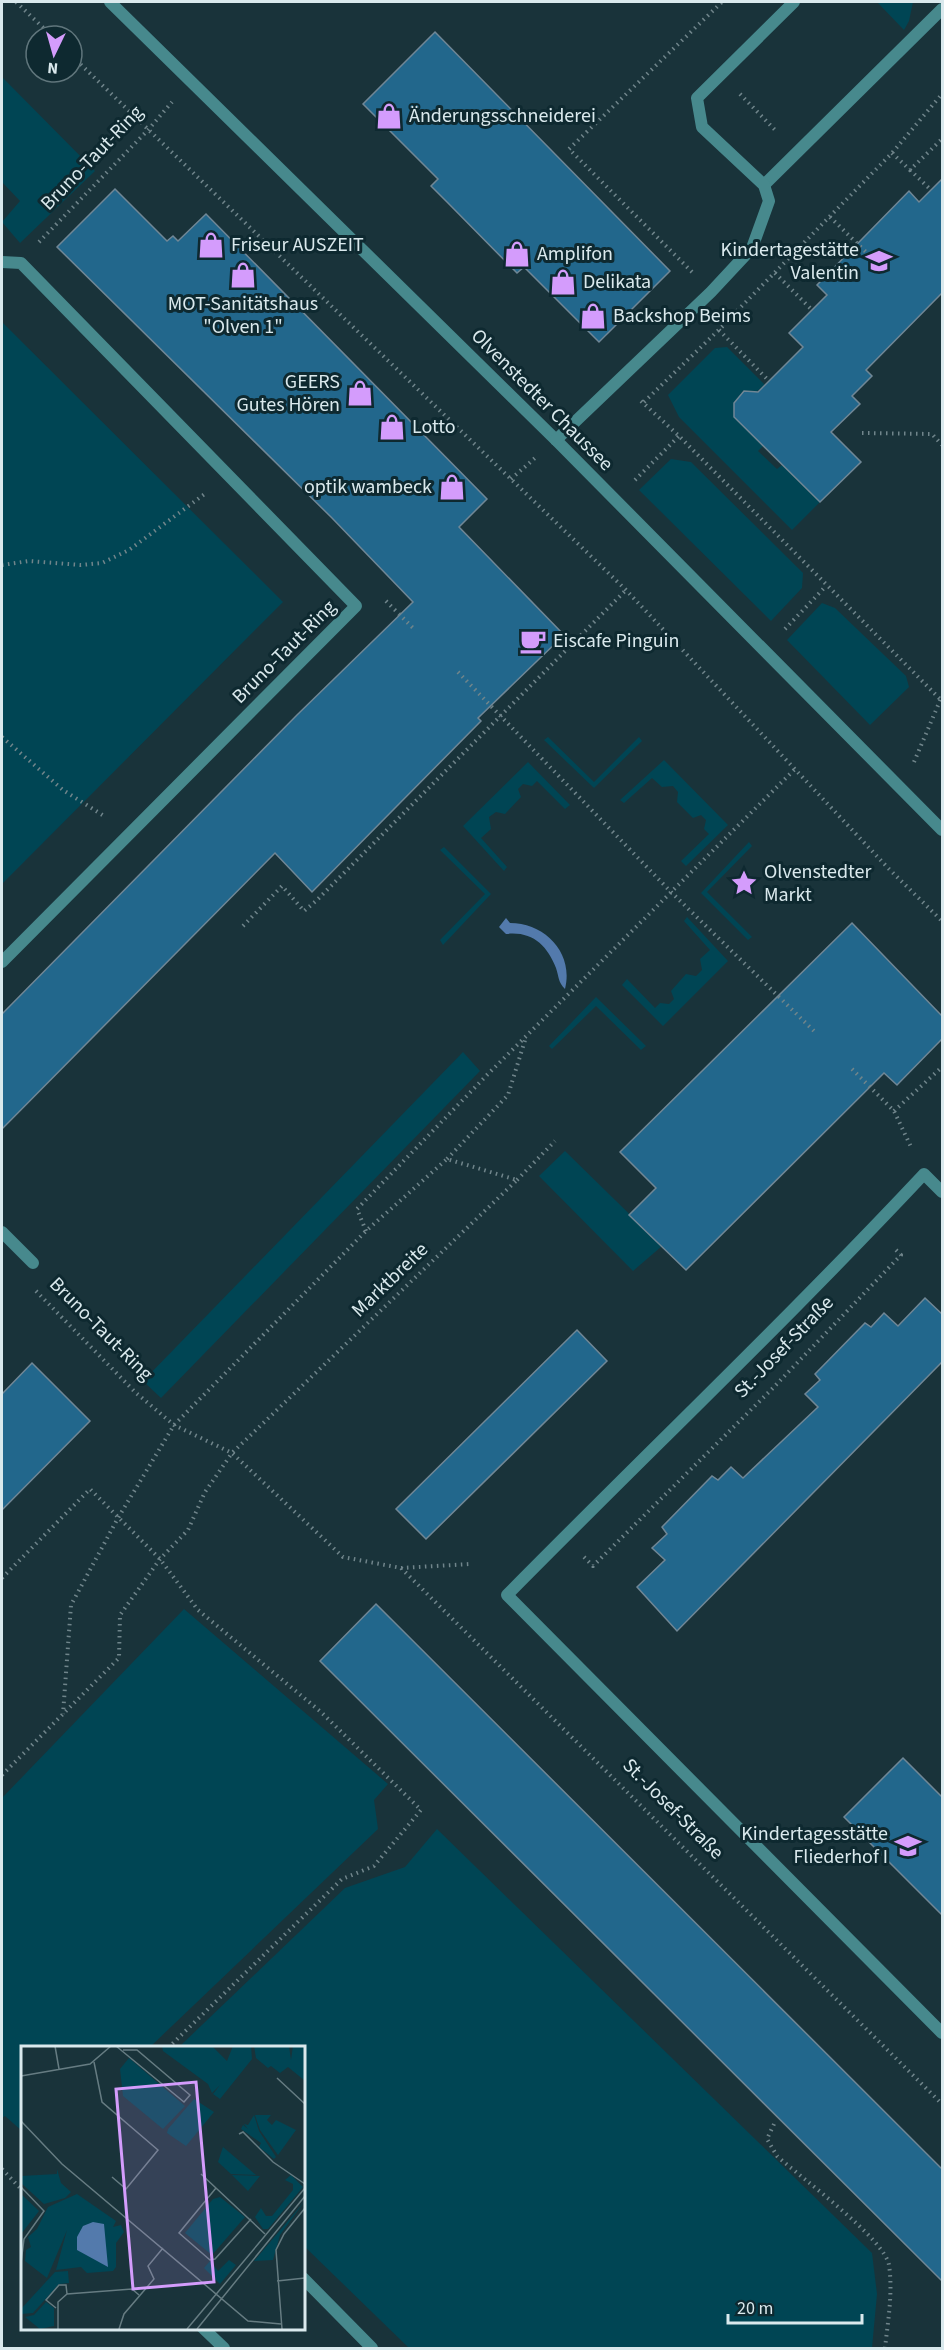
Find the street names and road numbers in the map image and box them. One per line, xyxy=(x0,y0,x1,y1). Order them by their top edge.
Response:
street label: Bruno-Taut-Ring xyxy=(34,99,150,217)
street label: Olvenstedter Chaussee xyxy=(464,322,620,478)
street label: Bruno-Taut-Ring xyxy=(226,594,342,710)
street label: Marktbreite xyxy=(345,1236,435,1324)
street label: Bruno-Taut-Ring xyxy=(43,1271,159,1387)
street label: St.-Josef-Straße xyxy=(728,1289,840,1405)
street label: St.-Josef-Straße xyxy=(616,1752,730,1866)

